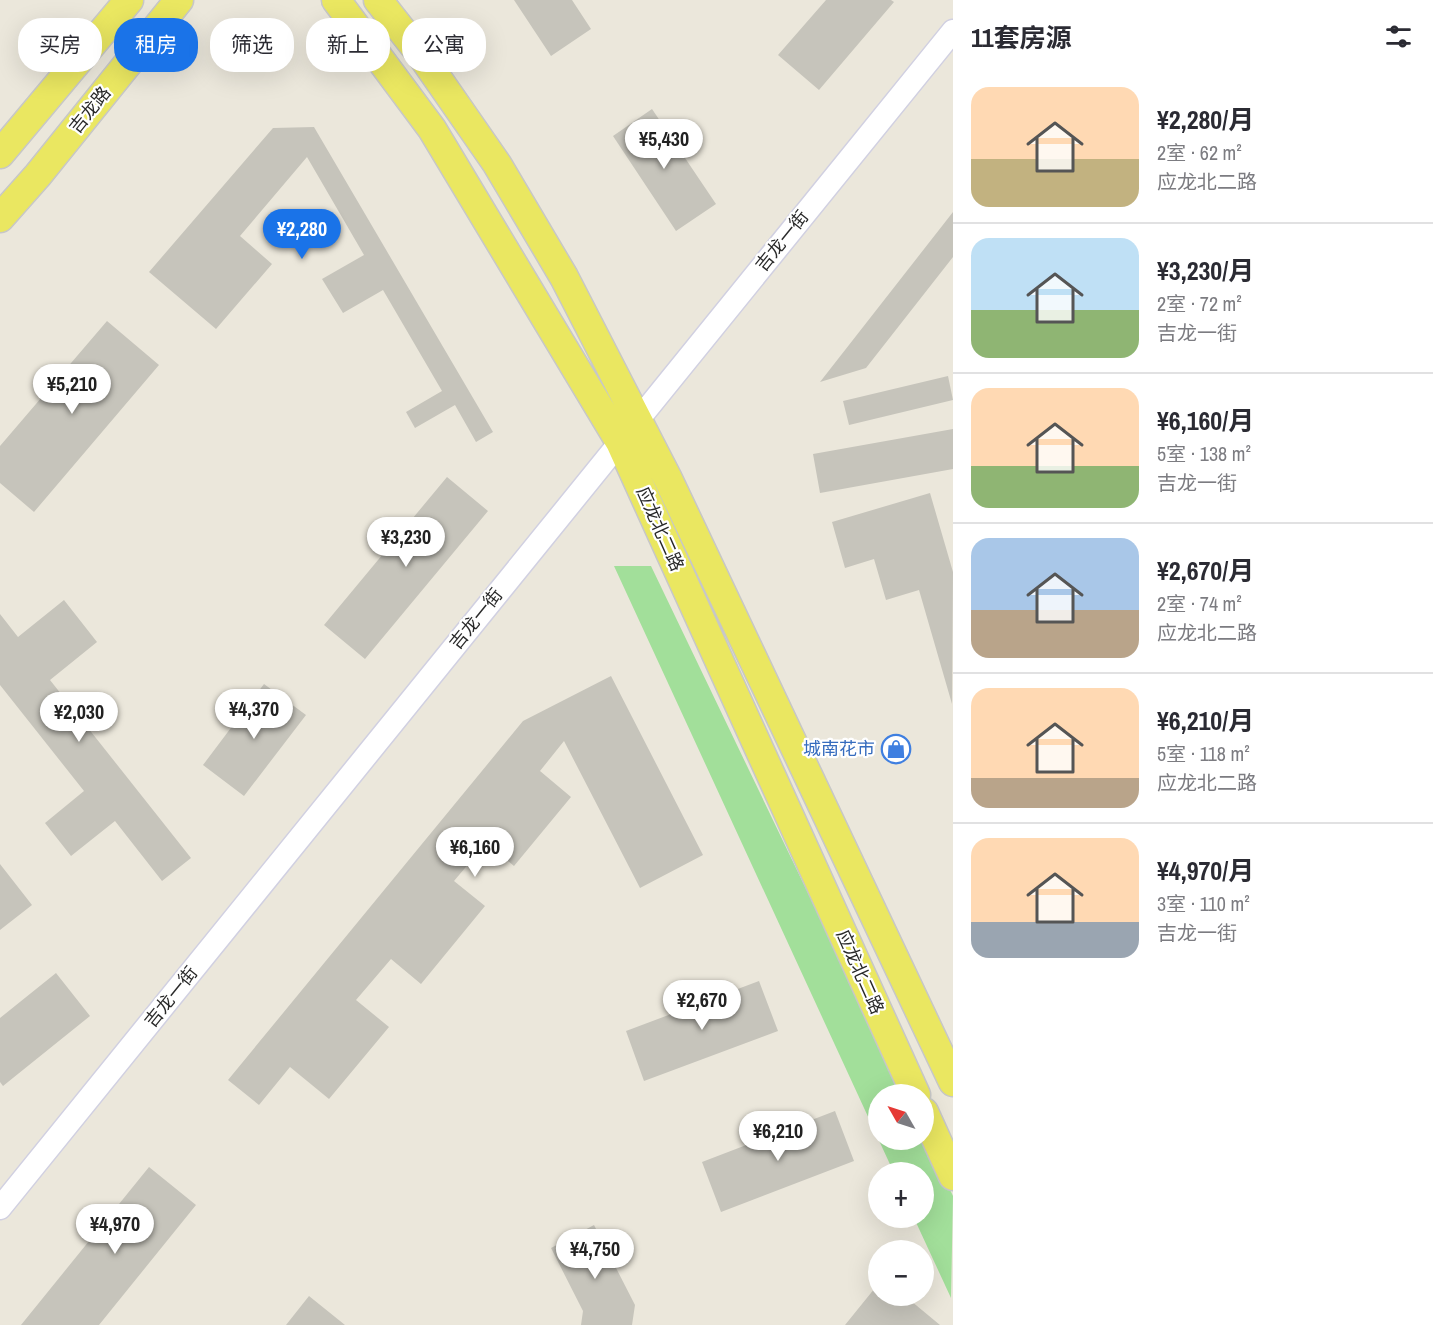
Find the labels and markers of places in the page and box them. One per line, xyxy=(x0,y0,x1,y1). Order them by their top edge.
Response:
pin: ¥5,430 xyxy=(615,119,713,170)
pin: ¥2,280 xyxy=(253,209,351,260)
pin: ¥5,210 xyxy=(23,364,121,415)
pin: ¥3,230 xyxy=(357,517,455,568)
pin: ¥4,370 xyxy=(205,689,303,740)
pin: ¥2,030 xyxy=(30,692,128,743)
shop icon: 城南花市 xyxy=(880,733,912,765)
place label: 城南花市 xyxy=(803,736,875,761)
pin: ¥6,160 xyxy=(426,827,524,878)
pin: ¥2,670 xyxy=(653,980,751,1031)
pin: ¥6,210 xyxy=(729,1111,827,1162)
pin: ¥4,970 xyxy=(66,1204,164,1255)
pin: ¥4,750 xyxy=(546,1229,644,1280)

